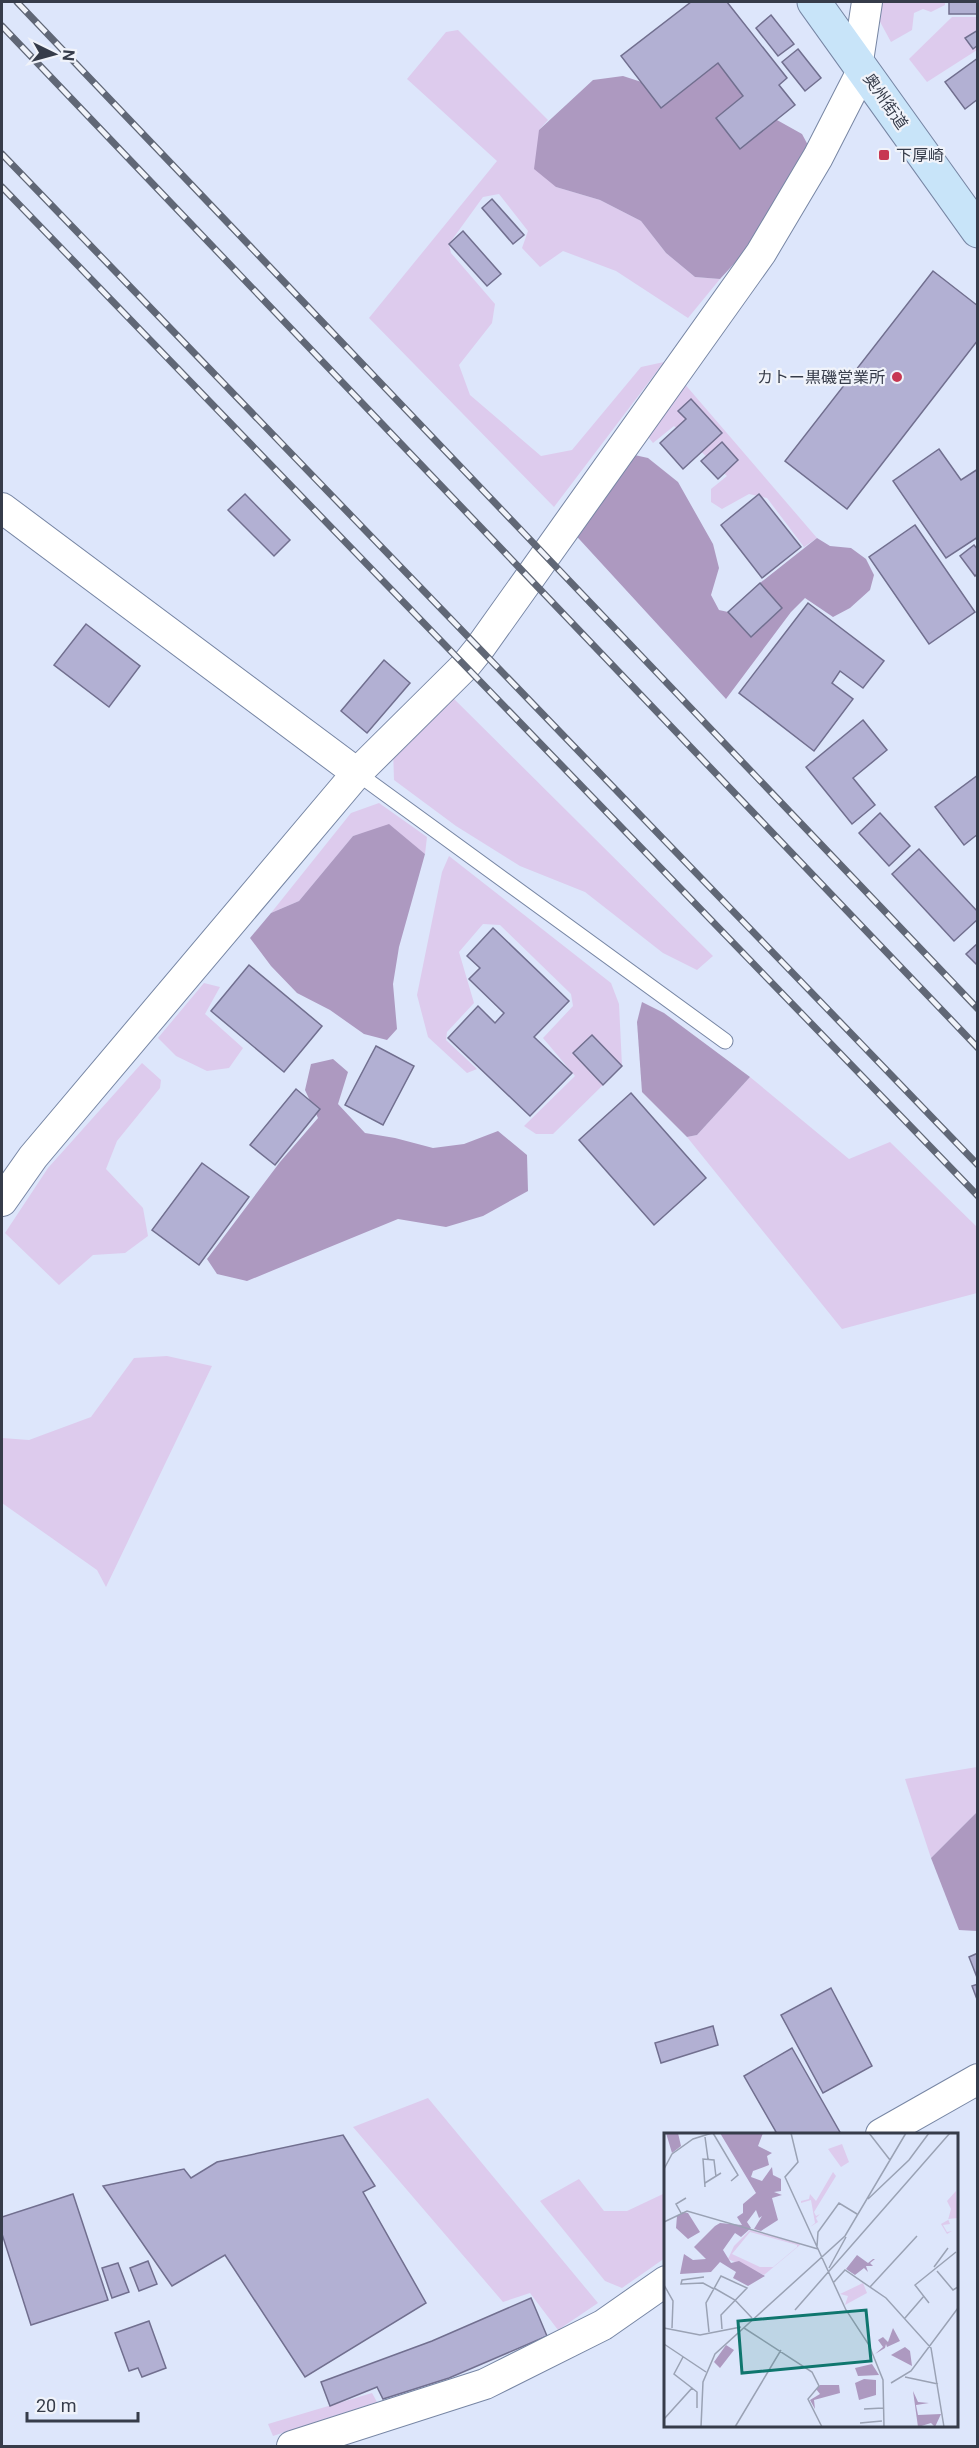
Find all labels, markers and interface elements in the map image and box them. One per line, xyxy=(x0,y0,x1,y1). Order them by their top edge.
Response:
north arrow xyxy=(24,24,84,84)
text: N xyxy=(58,49,78,62)
street label: 奥州街道 xyxy=(859,70,912,133)
place label: 下厚崎 xyxy=(896,146,944,165)
marker: 下厚崎 xyxy=(877,148,891,162)
place label: カトー黒磯営業所 xyxy=(757,368,885,387)
marker: カトー黒磯営業所 xyxy=(890,370,904,384)
inset map xyxy=(664,2133,958,2427)
scale bar xyxy=(27,2385,138,2423)
text: 20 m xyxy=(36,2395,76,2416)

